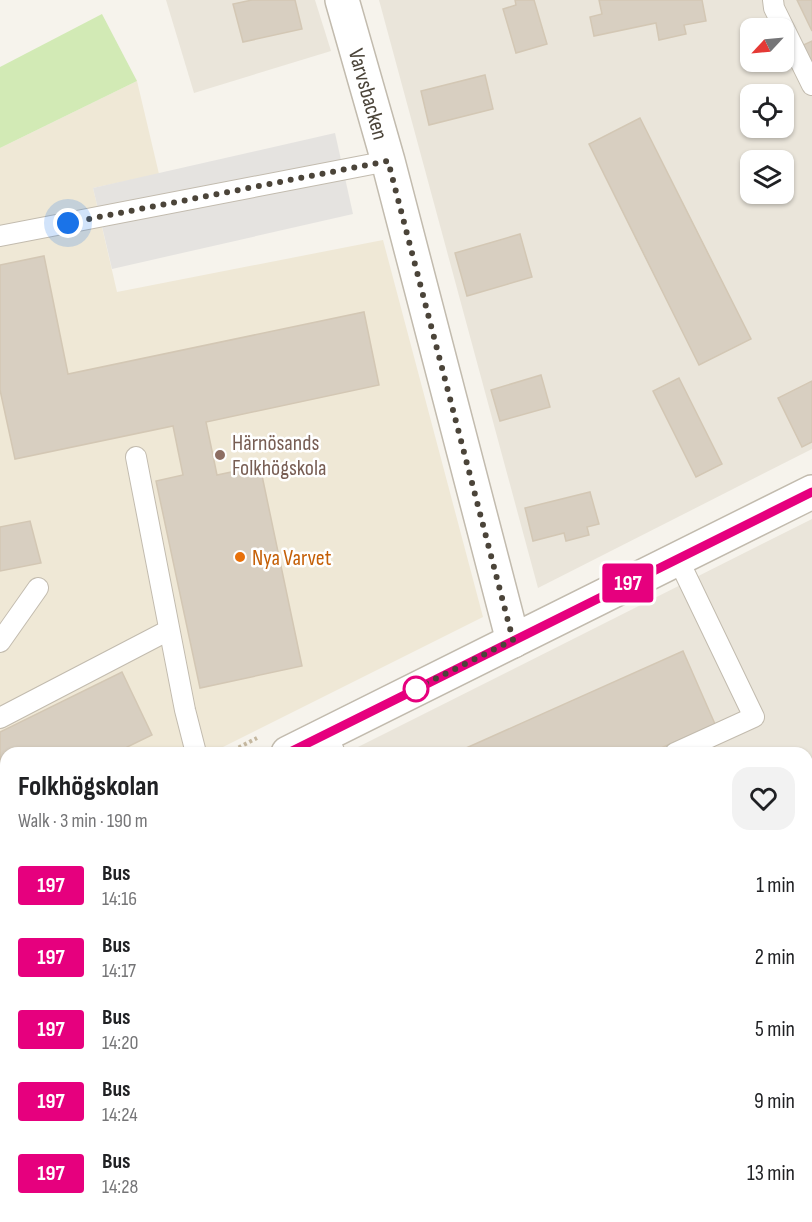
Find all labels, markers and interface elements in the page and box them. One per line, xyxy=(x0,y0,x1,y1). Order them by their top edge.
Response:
north arrow xyxy=(740,18,794,72)
map controls xyxy=(740,18,794,204)
street label: Varvsbacken xyxy=(342,46,393,143)
button: locate xyxy=(740,84,794,138)
button: layers xyxy=(740,150,794,204)
your location xyxy=(53,208,83,238)
place label: Härnösands Folkhögskola xyxy=(232,430,327,482)
marker: Härnösands Folkhögskola xyxy=(213,448,227,462)
place label: Nya Varvet xyxy=(252,545,332,572)
marker: Nya Varvet xyxy=(233,550,247,564)
line badge: 197 xyxy=(594,564,662,602)
text: 197 xyxy=(614,571,642,596)
unlabelled marker xyxy=(403,676,429,702)
button: heart xyxy=(732,767,795,830)
text: Folkhögskolan xyxy=(18,770,159,803)
text: Walk · 3 min · 190 m xyxy=(18,809,148,833)
text: Bus xyxy=(102,860,131,887)
text: 1 min xyxy=(756,872,795,899)
text: 197 xyxy=(37,873,65,898)
text: 14:16 xyxy=(102,887,137,911)
text: Bus xyxy=(102,932,131,959)
text: 2 min xyxy=(755,944,795,971)
text: 197 xyxy=(37,945,65,970)
text: 14:17 xyxy=(102,959,136,983)
text: Bus xyxy=(102,1004,131,1031)
text: 5 min xyxy=(755,1016,795,1043)
text: 197 xyxy=(37,1017,65,1042)
text: 14:20 xyxy=(102,1031,138,1055)
text: Bus xyxy=(102,1076,131,1103)
text: 9 min xyxy=(754,1088,795,1115)
text: 197 xyxy=(37,1089,65,1114)
text: 14:24 xyxy=(102,1103,138,1127)
text: Bus xyxy=(102,1148,131,1175)
text: 13 min xyxy=(747,1160,795,1187)
text: 197 xyxy=(37,1161,65,1186)
text: 14:28 xyxy=(102,1175,138,1199)

